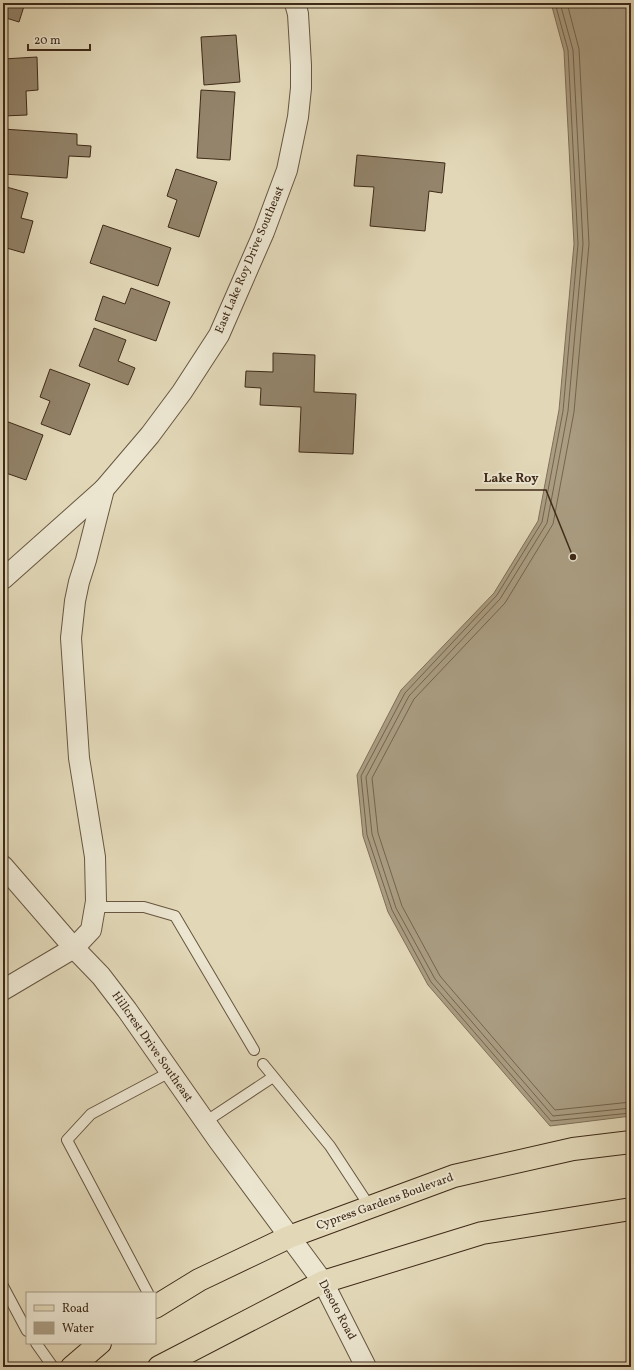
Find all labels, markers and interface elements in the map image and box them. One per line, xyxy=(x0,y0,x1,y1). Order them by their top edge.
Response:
scale bar xyxy=(28,26,90,52)
text: 20 m xyxy=(34,33,61,49)
street label: East Lake Roy Drive Southeast xyxy=(212,184,288,336)
callout: Lake Roy xyxy=(475,465,546,490)
text: Lake Roy xyxy=(483,470,539,488)
street label: Hillcrest Drive Southeast xyxy=(108,989,196,1105)
street label: Cypress Gardens Boulevard xyxy=(314,1170,456,1234)
street label: Desoto Road xyxy=(314,1277,360,1343)
legend xyxy=(26,1292,156,1344)
text: Road xyxy=(62,1301,89,1317)
text: Water xyxy=(62,1321,94,1337)

